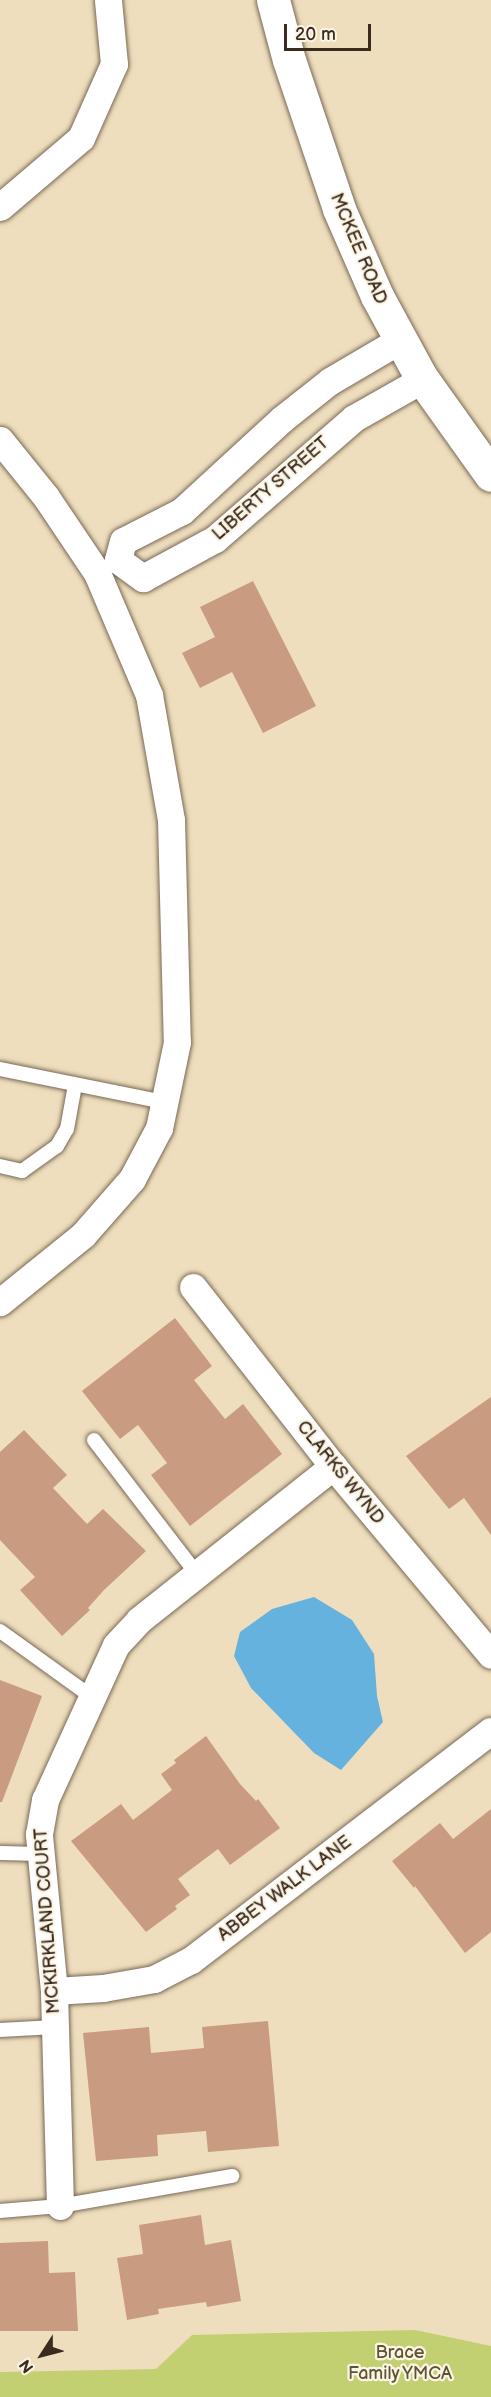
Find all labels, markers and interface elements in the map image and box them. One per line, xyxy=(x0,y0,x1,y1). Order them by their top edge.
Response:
scale bar xyxy=(287,12,374,50)
text: 20 m xyxy=(295,24,336,45)
street label: MCKEE ROAD xyxy=(325,190,391,308)
street label: LIBERTY STREET xyxy=(208,432,334,546)
street label: CLARKS WYND xyxy=(291,1417,389,1529)
street label: MCKIRKLAND COURT xyxy=(31,1827,65,2015)
street label: ABBEY WALK LANE xyxy=(214,1831,356,1947)
north arrow xyxy=(12,2325,72,2385)
park label: Brace Family YMCA xyxy=(347,2343,453,2386)
text: N xyxy=(16,2355,38,2376)

